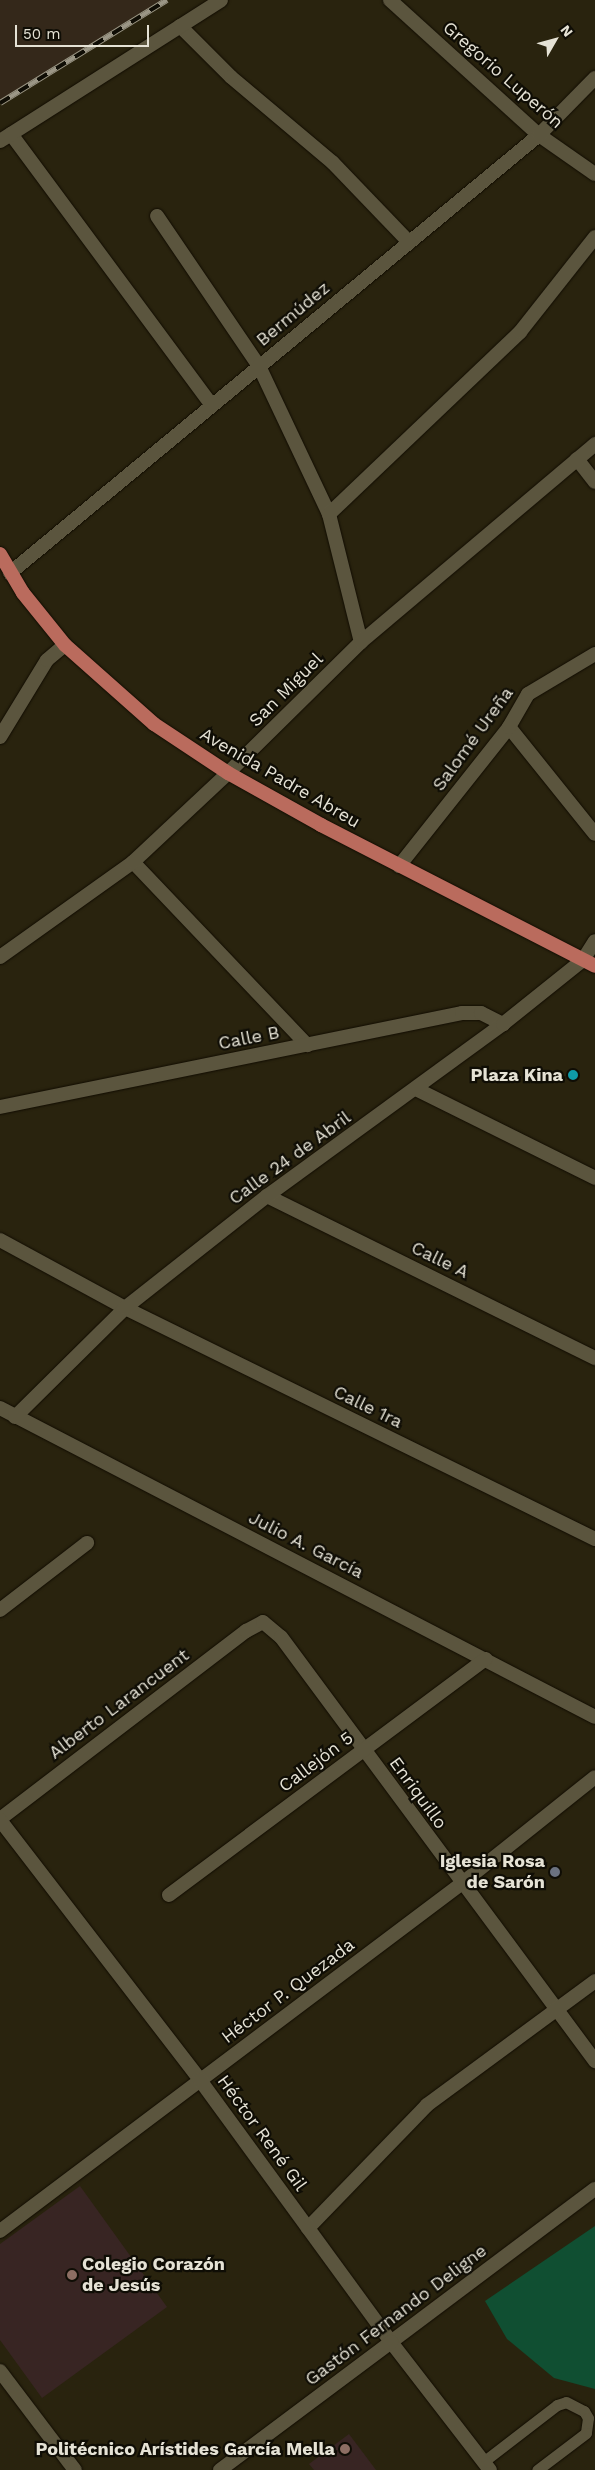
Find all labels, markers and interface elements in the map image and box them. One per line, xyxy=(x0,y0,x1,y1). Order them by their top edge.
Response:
scale bar xyxy=(18,15,151,47)
north arrow xyxy=(530,15,580,65)
street label: Gregorio Luperón xyxy=(438,17,568,133)
text: N xyxy=(557,22,576,40)
text: 50 m xyxy=(23,25,60,43)
street label: Bermúdez xyxy=(252,277,334,351)
street label: San Miguel xyxy=(245,649,327,731)
street label: Salomé Ureña xyxy=(428,683,518,795)
street label: Avenida Padre Abreu xyxy=(196,723,364,833)
street label: Calle B xyxy=(217,1021,281,1055)
place label: Plaza Kina xyxy=(470,1064,563,1086)
marker: Plaza Kina xyxy=(567,1069,579,1081)
street label: Calle 24 de Abril xyxy=(225,1106,355,1210)
street label: Calle A xyxy=(407,1237,473,1283)
street label: Calle 1ra xyxy=(330,1381,406,1433)
street label: Julio A. García xyxy=(245,1507,367,1583)
street label: Alberto Larancuent xyxy=(45,1644,193,1764)
street label: Callejón 5 xyxy=(275,1727,357,1797)
street label: Enriquillo xyxy=(385,1753,451,1833)
place label: Iglesia Rosa de Sarón xyxy=(439,1851,545,1894)
marker: Iglesia Rosa de Sarón xyxy=(549,1866,561,1878)
street label: Héctor P. Quezada xyxy=(217,1934,359,2048)
street label: Héctor René Gil xyxy=(213,2071,311,2195)
street label: Gastón Fernando Deligne xyxy=(301,2240,491,2390)
place label: Colegio Corazón de Jesús xyxy=(82,2254,225,2296)
marker: Colegio Corazón de Jesús xyxy=(66,2269,78,2281)
place label: Politécnico Arístides García Mella xyxy=(35,2438,335,2460)
marker: Politécnico Arístides García Mella xyxy=(339,2443,351,2455)

